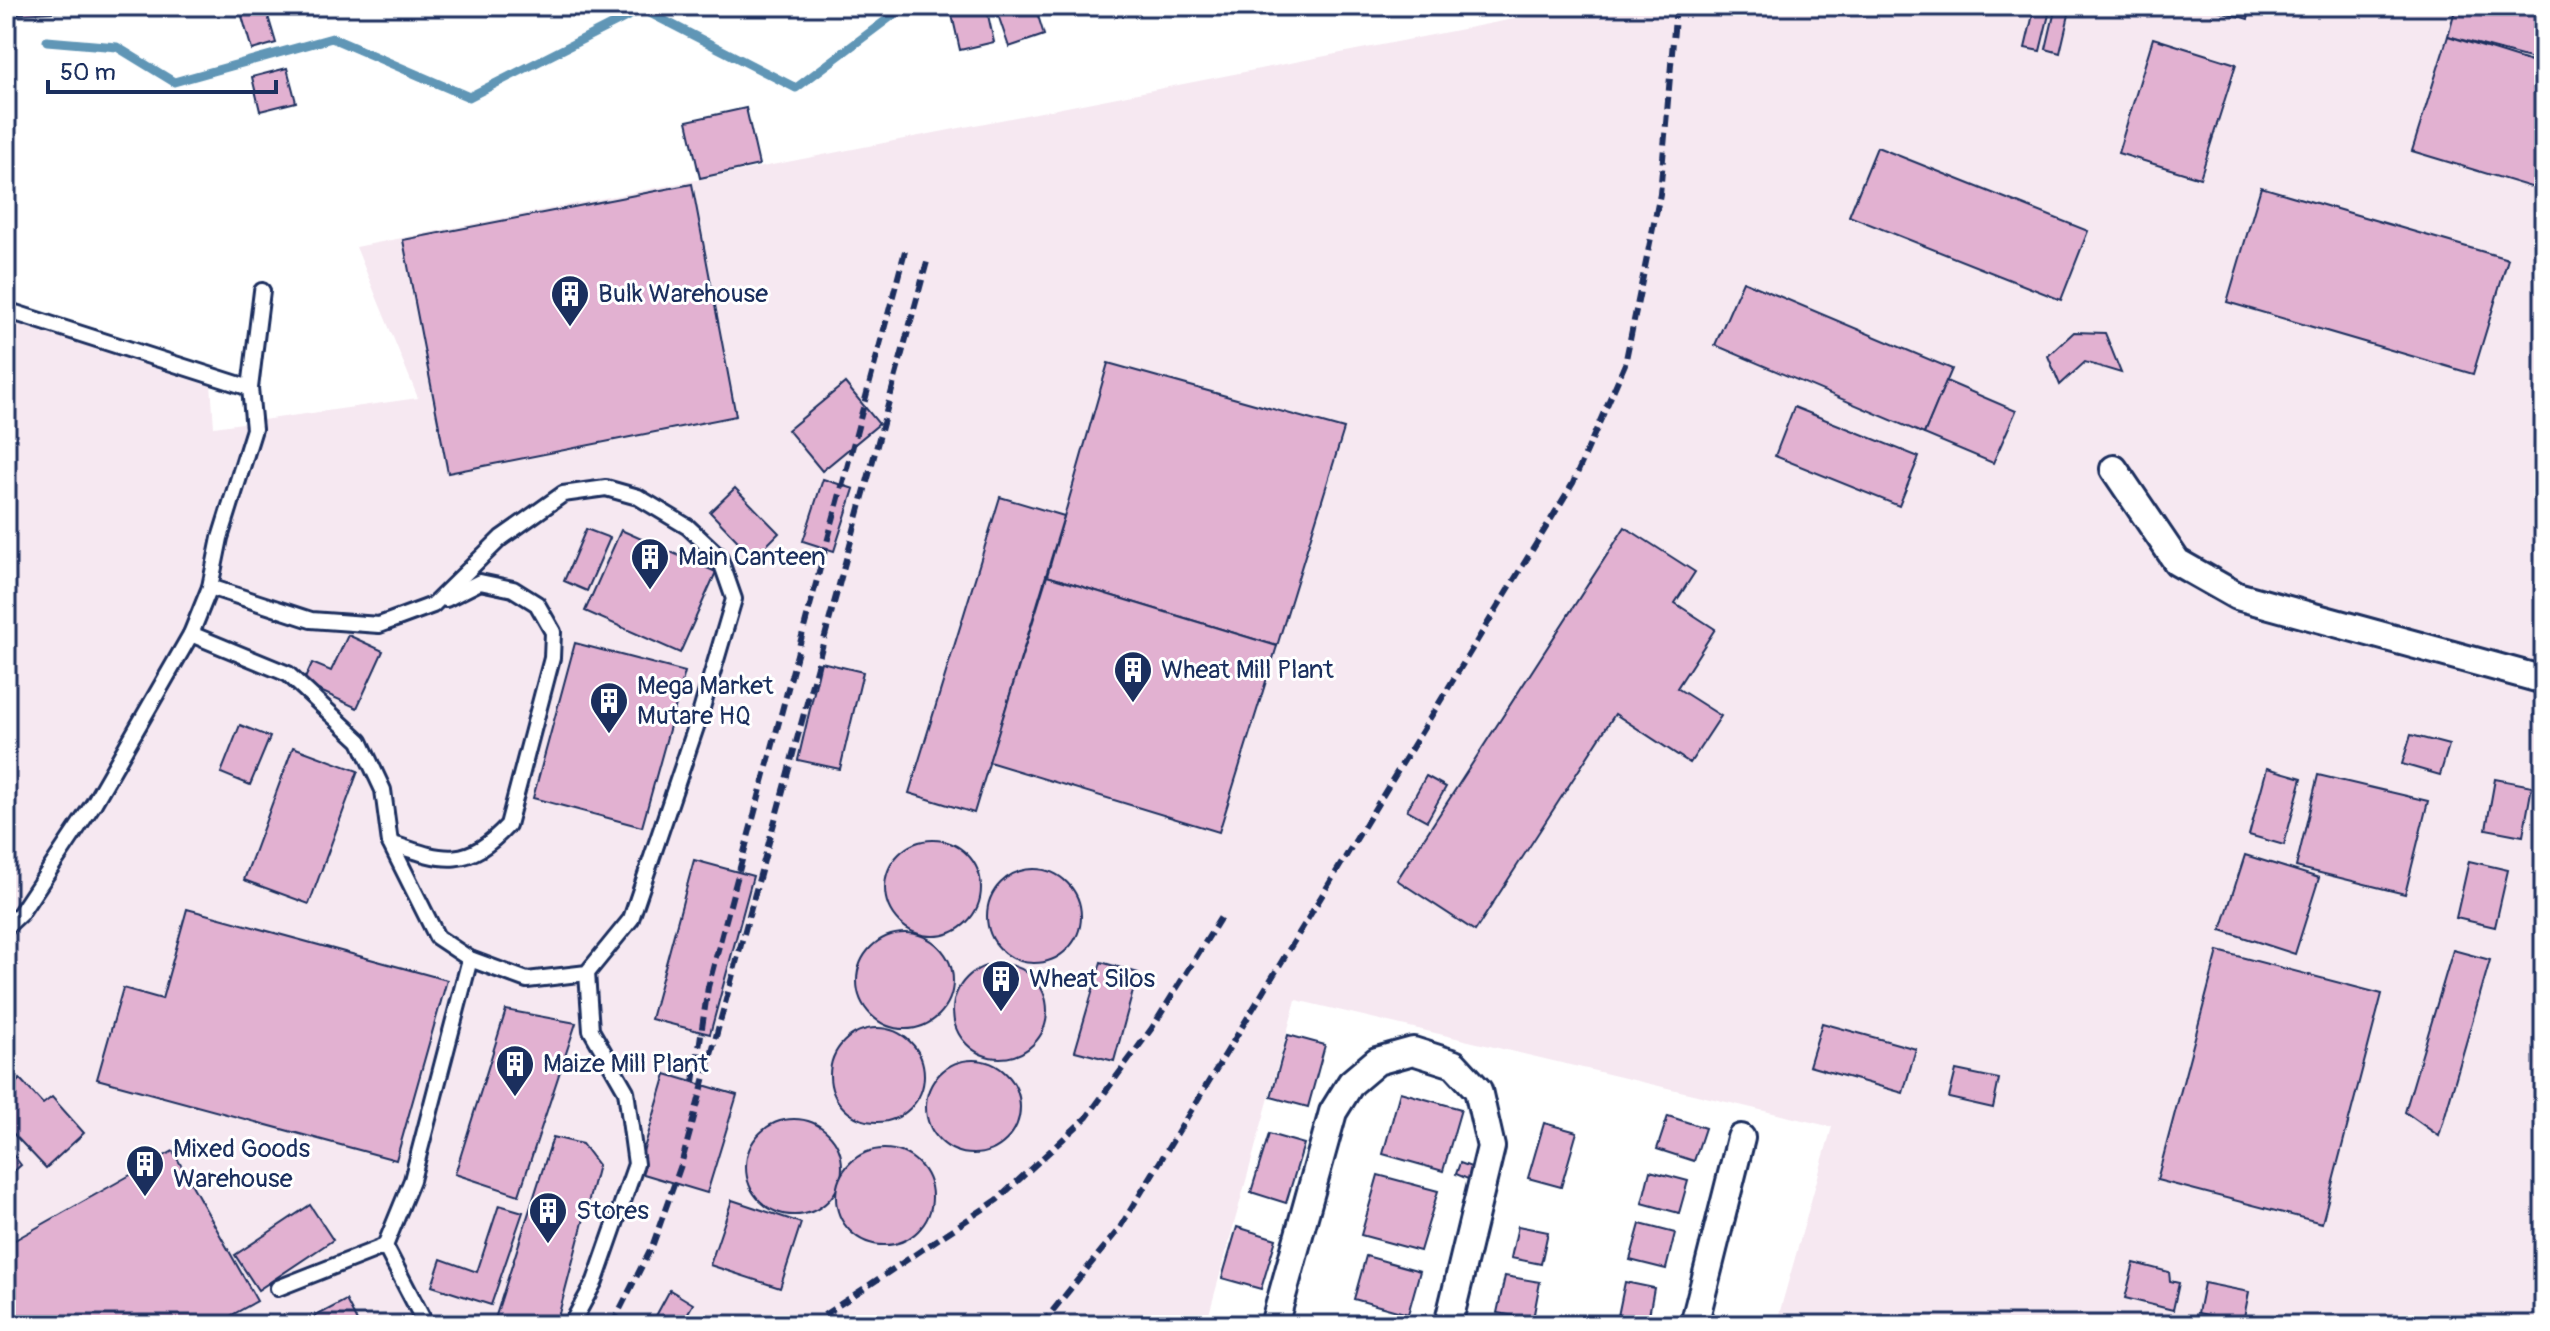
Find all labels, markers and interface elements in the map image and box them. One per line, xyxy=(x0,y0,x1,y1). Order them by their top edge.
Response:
scale bar xyxy=(48,44,276,94)
text: 50 m xyxy=(60,58,116,87)
building icon: Bulk Warehouse xyxy=(549,273,591,328)
place label: Bulk Warehouse xyxy=(598,278,768,310)
building icon: Main Canteen xyxy=(629,536,671,591)
place label: Main Canteen xyxy=(678,541,826,573)
building icon: Wheat Mill Plant xyxy=(1112,649,1154,704)
place label: Wheat Mill Plant xyxy=(1161,654,1334,686)
place label: Mega Market Mutare HQ xyxy=(637,670,774,732)
building icon: Mega Market Mutare HQ xyxy=(588,680,630,735)
building icon: Wheat Silos xyxy=(980,958,1022,1013)
place label: Wheat Silos xyxy=(1029,963,1156,995)
building icon: Maize Mill Plant xyxy=(494,1043,536,1098)
place label: Maize Mill Plant xyxy=(543,1048,709,1080)
place label: Mixed Goods Warehouse xyxy=(173,1133,310,1195)
building icon: Mixed Goods Warehouse xyxy=(124,1143,166,1198)
building icon: Stores xyxy=(527,1190,569,1245)
place label: Stores xyxy=(576,1195,649,1227)

